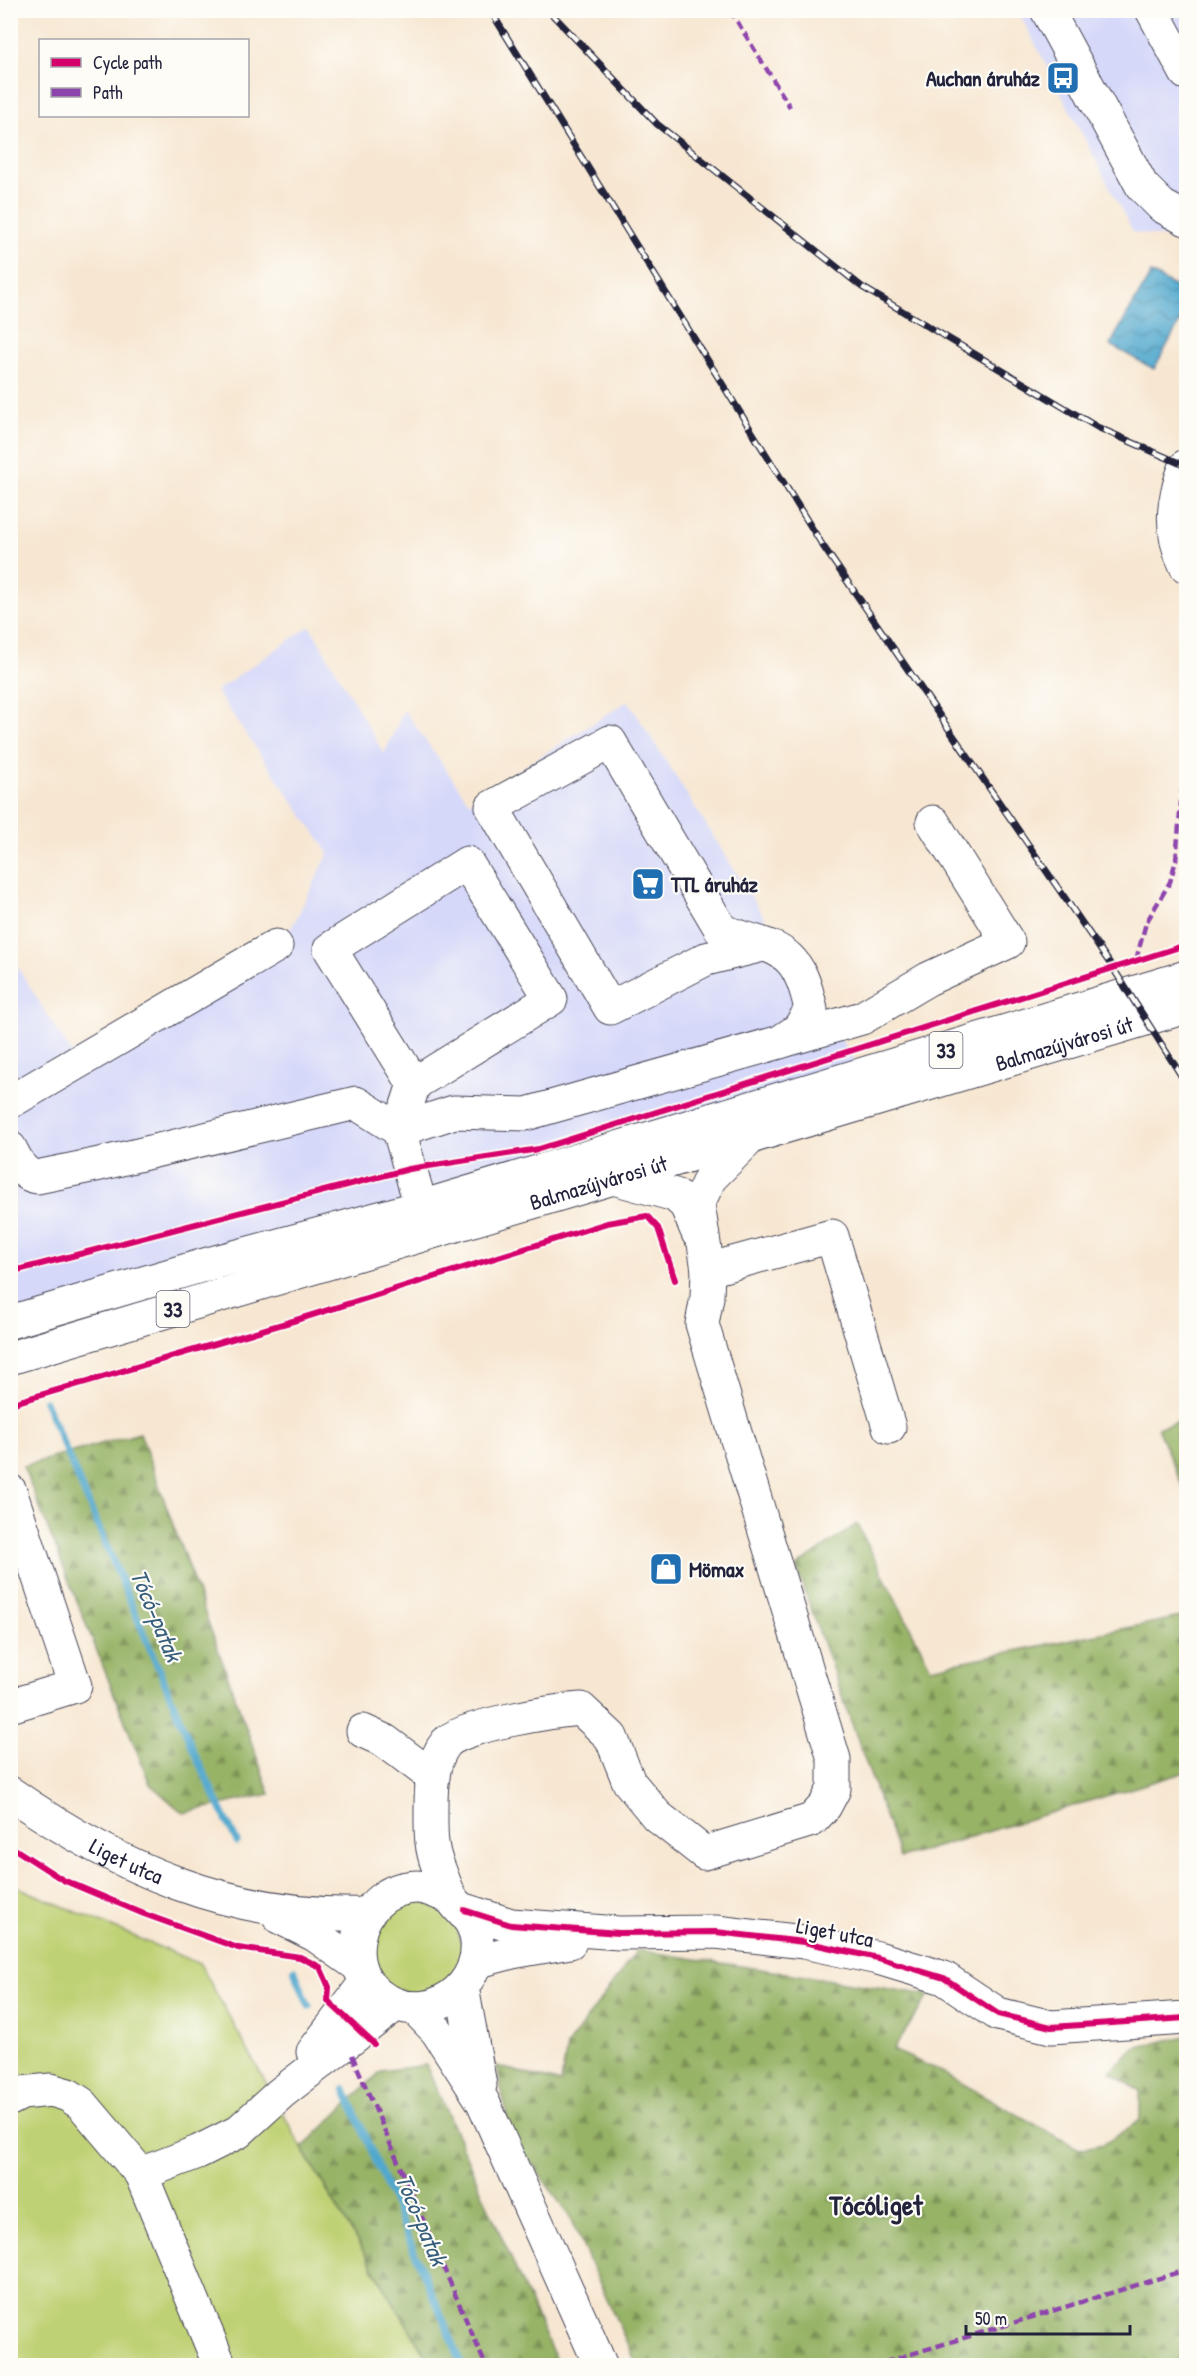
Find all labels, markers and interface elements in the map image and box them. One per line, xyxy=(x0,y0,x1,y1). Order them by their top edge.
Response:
legend xyxy=(39,39,249,117)
text: Cycle path xyxy=(93,50,163,75)
bus stop icon: Auchan áruház xyxy=(1045,60,1081,96)
place label: Auchan áruház xyxy=(926,63,1041,93)
text: Path xyxy=(93,80,123,105)
supermarket icon: TTL áruház xyxy=(630,866,666,902)
place label: TTL áruház xyxy=(670,869,759,899)
street label: Balmazújvárosi út xyxy=(992,1009,1137,1078)
road number: 33 xyxy=(930,1032,962,1068)
street label: Balmazújvárosi út xyxy=(526,1148,671,1217)
road number: 33 xyxy=(156,1291,190,1327)
shop icon: Mömax xyxy=(648,1551,684,1587)
place label: Mömax xyxy=(689,1554,745,1584)
water label: Tócó-patak xyxy=(122,1564,191,1668)
street label: Liget utca xyxy=(84,1831,168,1891)
street label: Liget utca xyxy=(794,1910,876,1954)
water label: Tócó-patak xyxy=(387,2168,456,2272)
district label: Tócóliget xyxy=(828,2186,924,2225)
scale bar xyxy=(966,2298,1130,2336)
text: 50 m xyxy=(975,2306,1007,2331)

